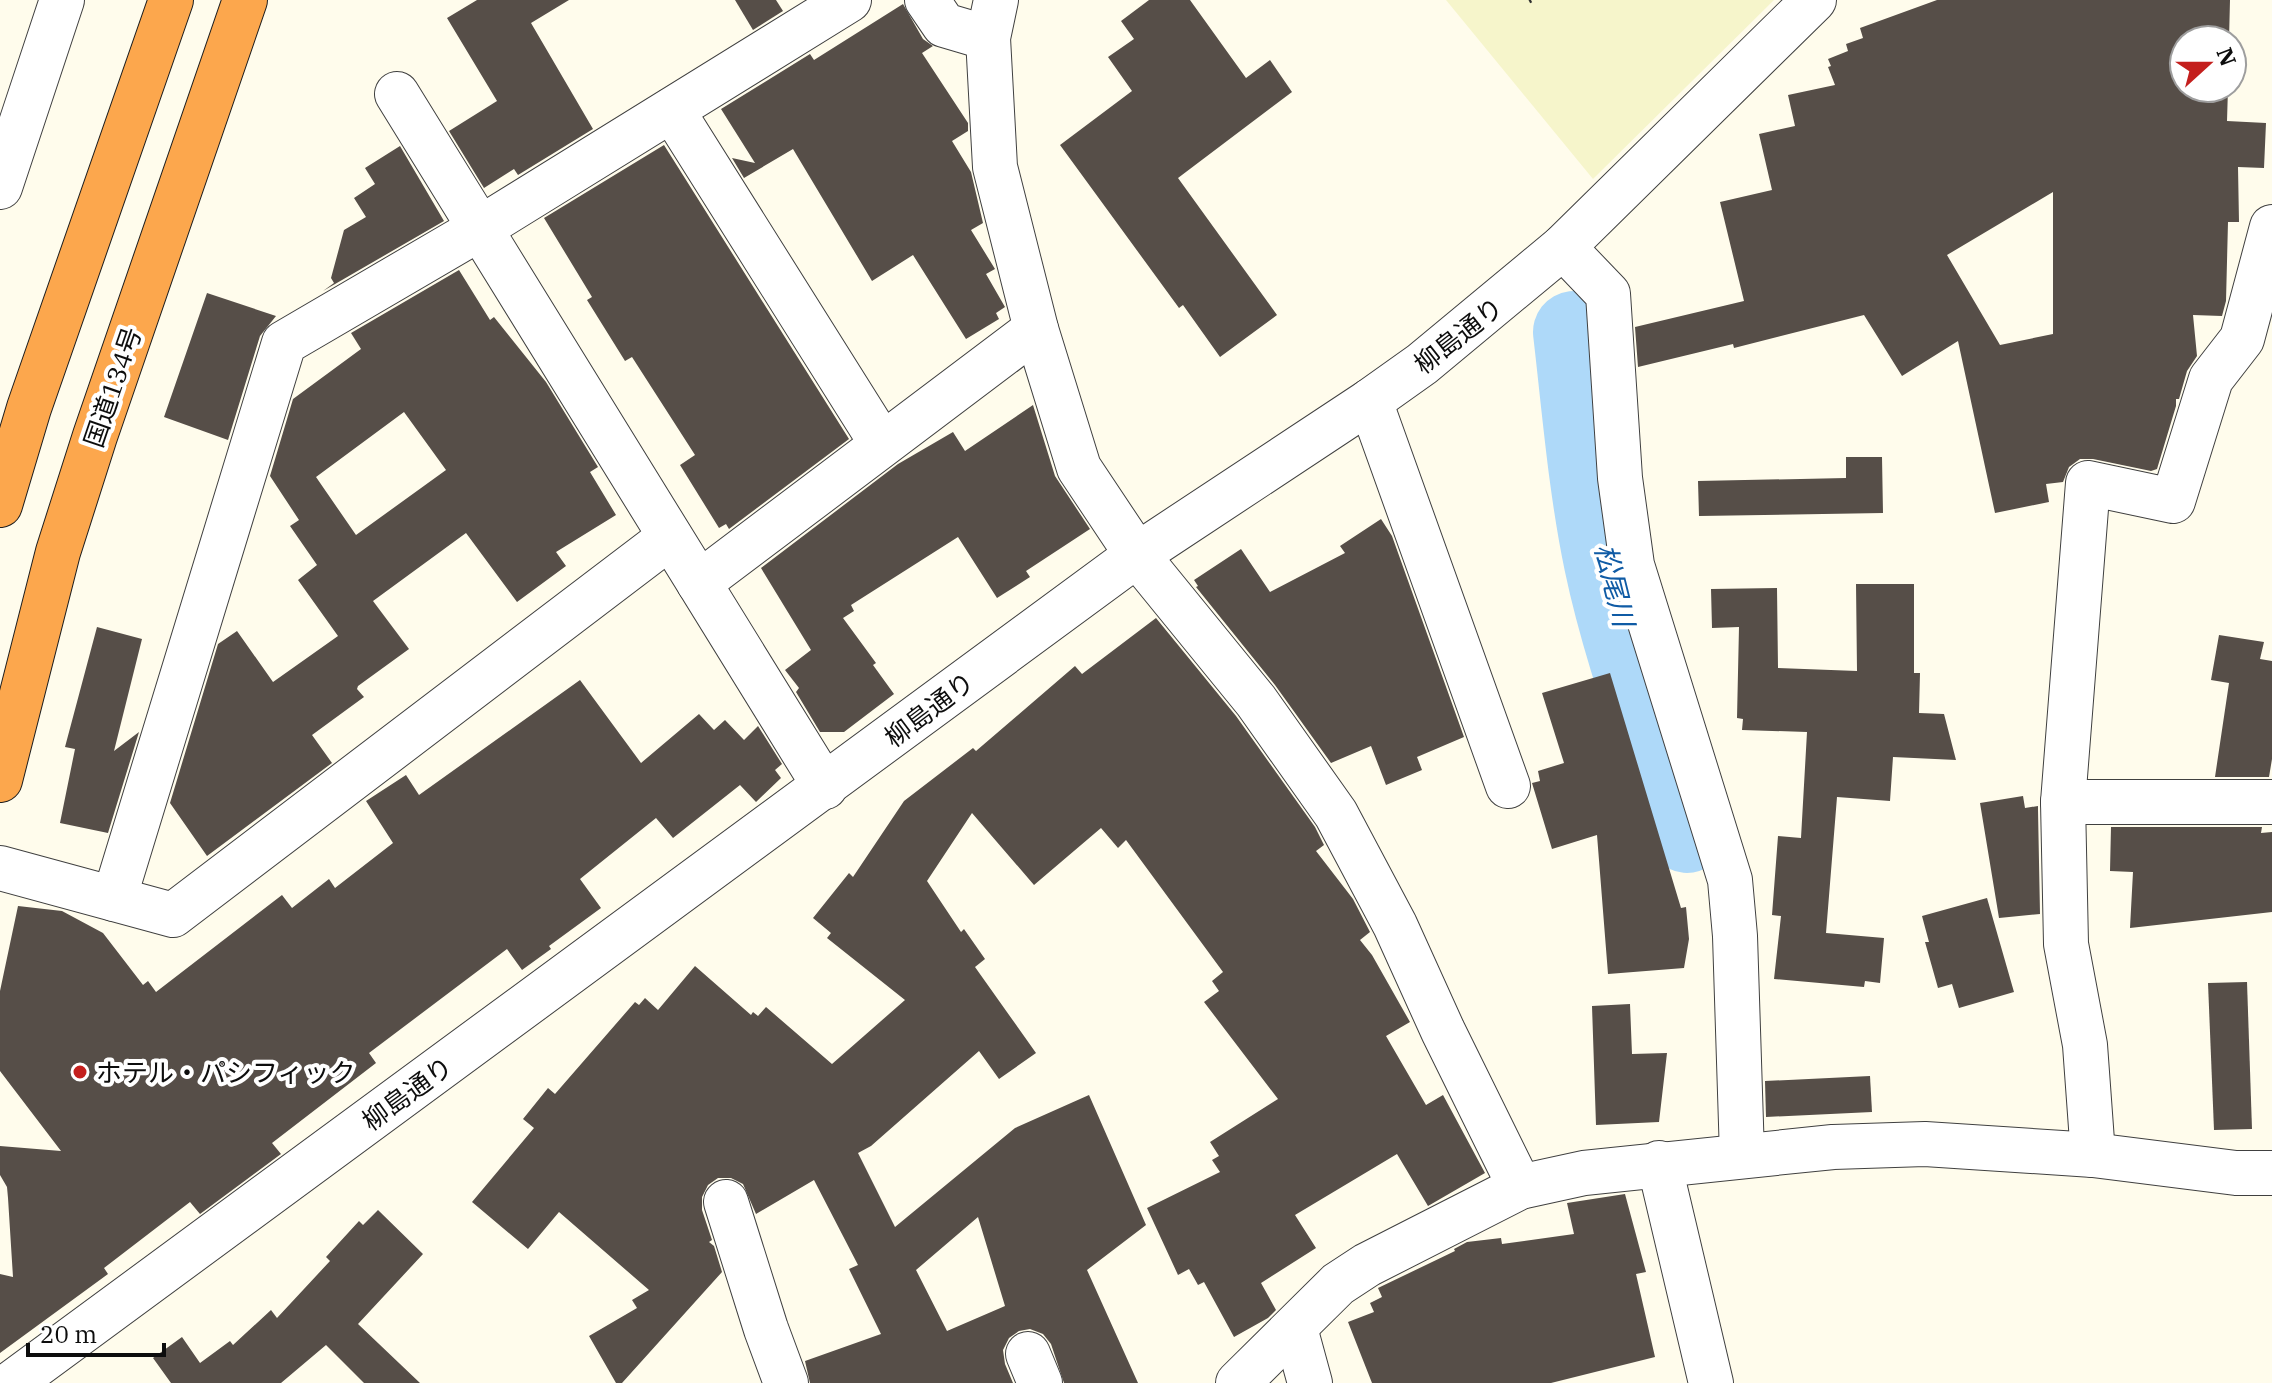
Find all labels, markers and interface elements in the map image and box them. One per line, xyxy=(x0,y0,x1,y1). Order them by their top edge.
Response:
north arrow xyxy=(2168,24,2248,104)
text: N xyxy=(2210,43,2244,70)
street label: 柳島通り xyxy=(1407,290,1509,380)
street label: 国道134号 xyxy=(76,322,148,452)
water label: 松尾川 xyxy=(1587,540,1644,633)
street label: 柳島通り xyxy=(877,664,981,754)
street label: 柳島通り xyxy=(355,1049,459,1137)
place label: ホテル・パシフィック xyxy=(96,1055,355,1089)
marker: ホテル・パシフィック xyxy=(71,1063,89,1081)
scale bar xyxy=(28,1307,164,1357)
text: 20 m xyxy=(40,1318,97,1350)

